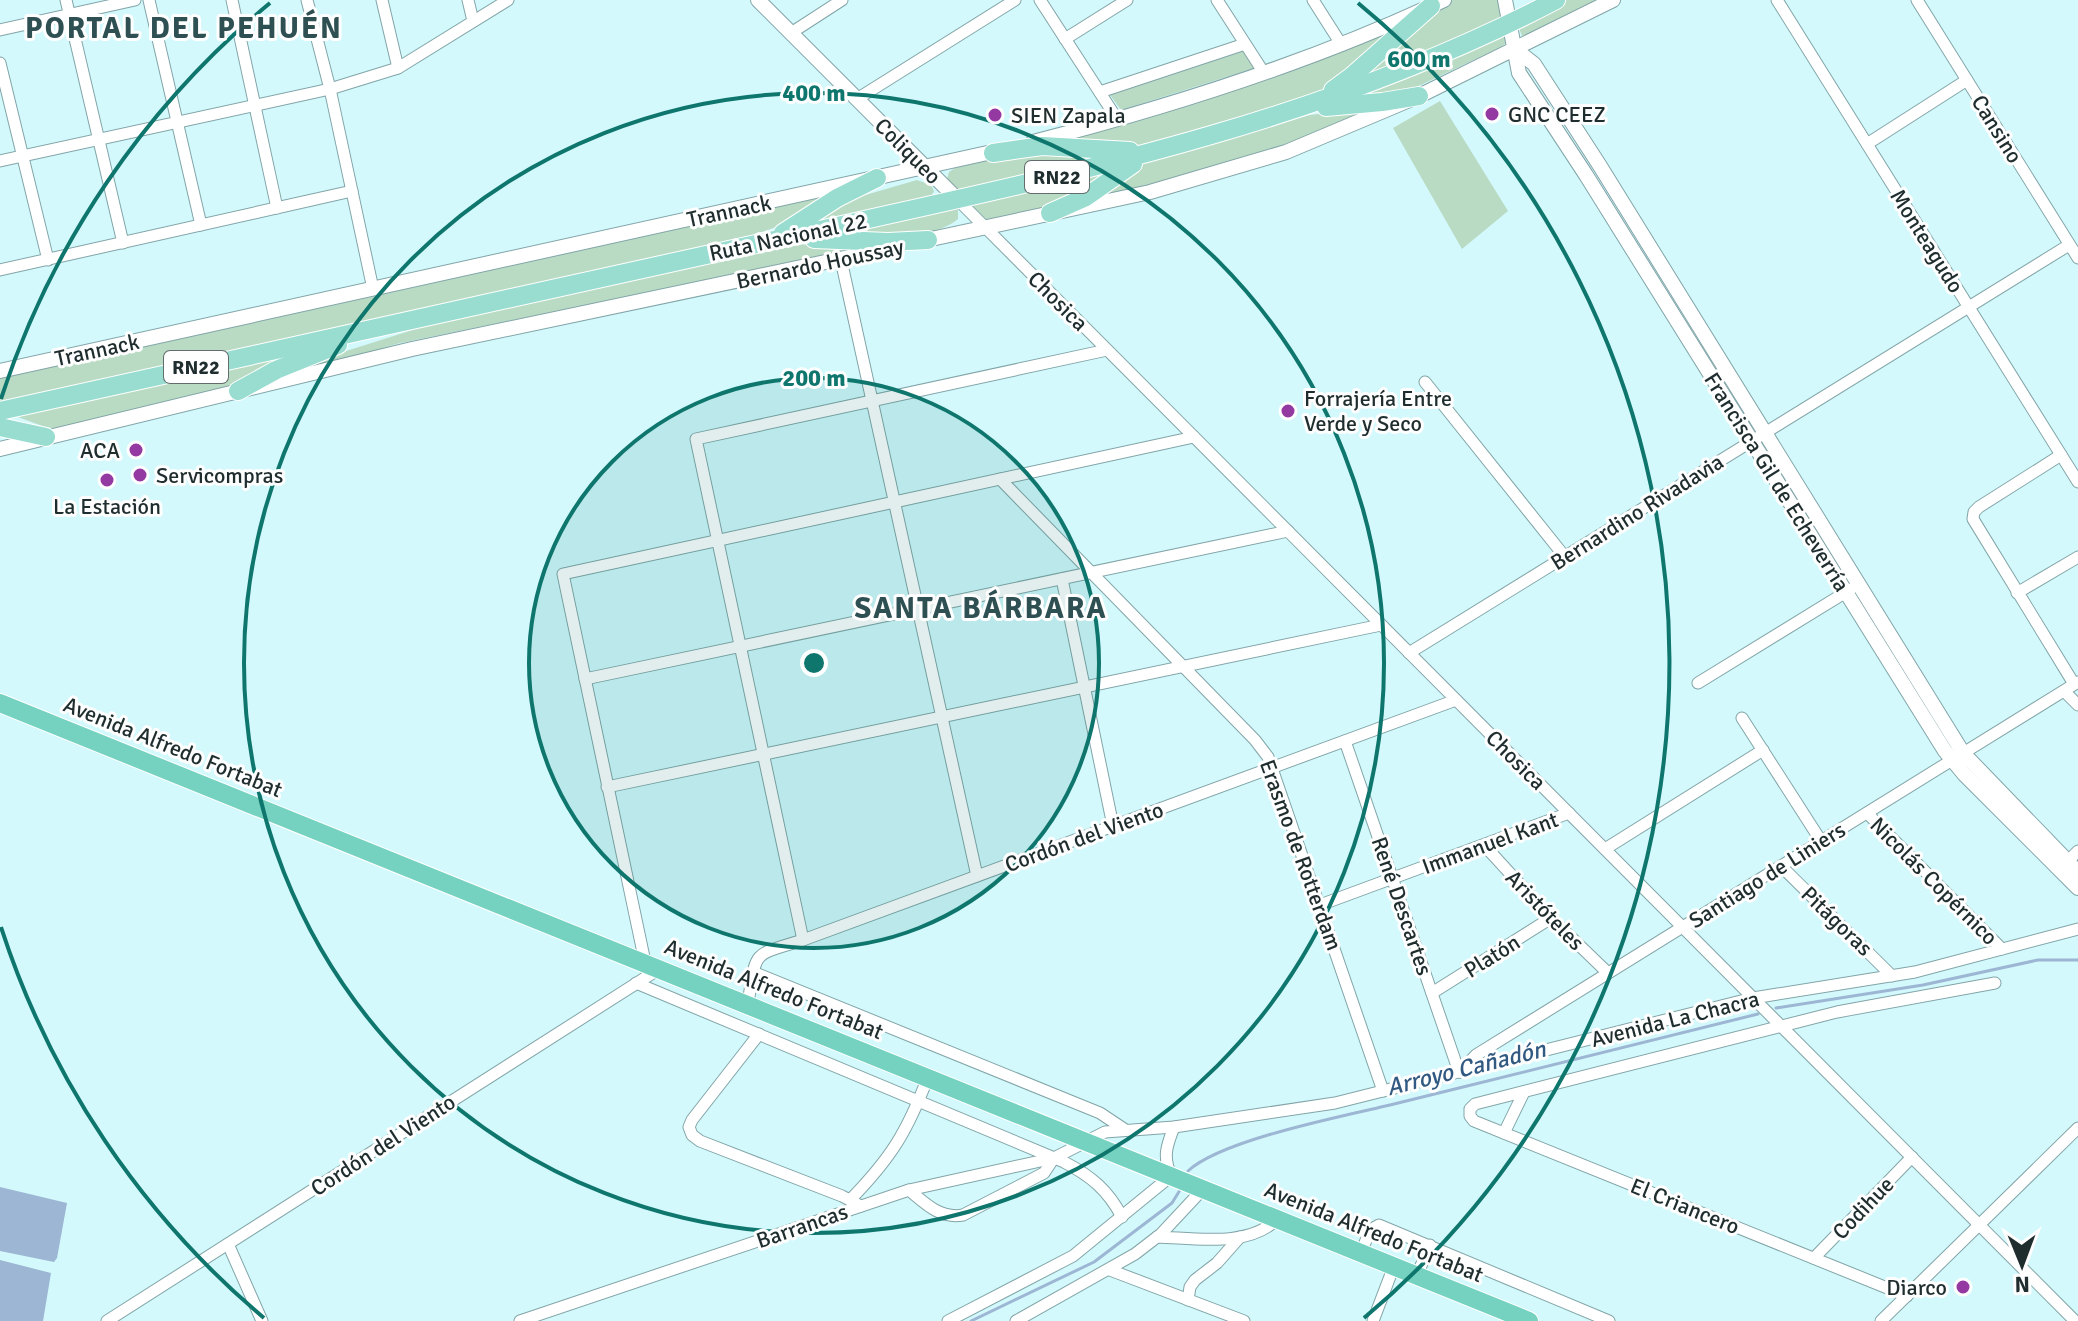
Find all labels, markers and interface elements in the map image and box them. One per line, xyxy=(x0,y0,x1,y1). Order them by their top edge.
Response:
district label: PORTAL DEL PEHUÉN xyxy=(25,9,343,47)
text: 600 m xyxy=(1387,44,1451,74)
text: 400 m xyxy=(782,78,846,108)
street label: Cansino xyxy=(1966,90,2028,168)
place label: GNC CEEZ xyxy=(1508,101,1606,128)
place label: SIEN Zapala xyxy=(1011,102,1126,129)
marker: GNC CEEZ xyxy=(1483,105,1501,123)
marker: SIEN Zapala xyxy=(986,106,1004,124)
street label: Coliqueo xyxy=(869,112,947,190)
road number: RN22 xyxy=(1025,161,1089,193)
street label: Monteagudo xyxy=(1884,184,1970,298)
street label: Trannack xyxy=(684,189,774,233)
street label: Ruta Nacional 22 xyxy=(707,207,869,267)
street label: Bernardo Houssay xyxy=(734,233,907,295)
street label: Chosica xyxy=(1022,265,1094,337)
street label: Trannack xyxy=(52,328,142,372)
road number: RN22 xyxy=(164,351,228,383)
text: 200 m xyxy=(782,363,846,393)
street label: Francisca Gil de Echeverría xyxy=(1698,367,1856,597)
place label: Forrajería Entre Verde y Seco xyxy=(1304,385,1452,437)
marker: Forrajería Entre Verde y Seco xyxy=(1279,402,1297,420)
place label: ACA xyxy=(80,437,121,464)
marker: ACA xyxy=(127,441,145,459)
street label: Bernardino Rivadavia xyxy=(1546,448,1728,576)
place label: Servicompras xyxy=(156,462,283,489)
marker: Servicompras xyxy=(131,466,149,484)
marker: La Estación xyxy=(98,471,116,489)
place label: La Estación xyxy=(53,493,161,520)
district label: SANTA BÁRBARA xyxy=(854,589,1108,627)
centre of rings xyxy=(800,649,828,677)
street label: Avenida Alfredo Fortabat xyxy=(60,691,286,803)
street label: Chosica xyxy=(1480,724,1552,796)
street label: Erasmo de Rotterdam xyxy=(1254,756,1348,954)
street label: Cordón del Viento xyxy=(1001,796,1167,878)
street label: Immanuel Kant xyxy=(1418,806,1562,880)
street label: Nicolás Copérnico xyxy=(1864,811,2004,951)
street label: Santiago de Liniers xyxy=(1684,816,1850,934)
street label: René Descartes xyxy=(1366,833,1438,979)
street label: Aristóteles xyxy=(1500,864,1590,956)
street label: Pitágoras xyxy=(1796,880,1878,962)
street label: Platón xyxy=(1459,928,1525,984)
street label: Avenida Alfredo Fortabat xyxy=(661,933,887,1045)
street label: Avenida La Chacra xyxy=(1588,985,1762,1053)
water label: Arroyo Cañadón xyxy=(1383,1034,1549,1102)
street label: Cordón del Viento xyxy=(306,1088,460,1202)
street label: Codihue xyxy=(1827,1171,1899,1245)
street label: El Criancero xyxy=(1627,1172,1743,1240)
street label: Avenida Alfredo Fortabat xyxy=(1261,1176,1487,1288)
street label: Barrancas xyxy=(753,1198,851,1254)
north arrow xyxy=(1982,1225,2062,1305)
text: N xyxy=(2014,1271,2030,1298)
place label: Diarco xyxy=(1886,1274,1947,1301)
marker: Diarco xyxy=(1954,1278,1972,1296)

